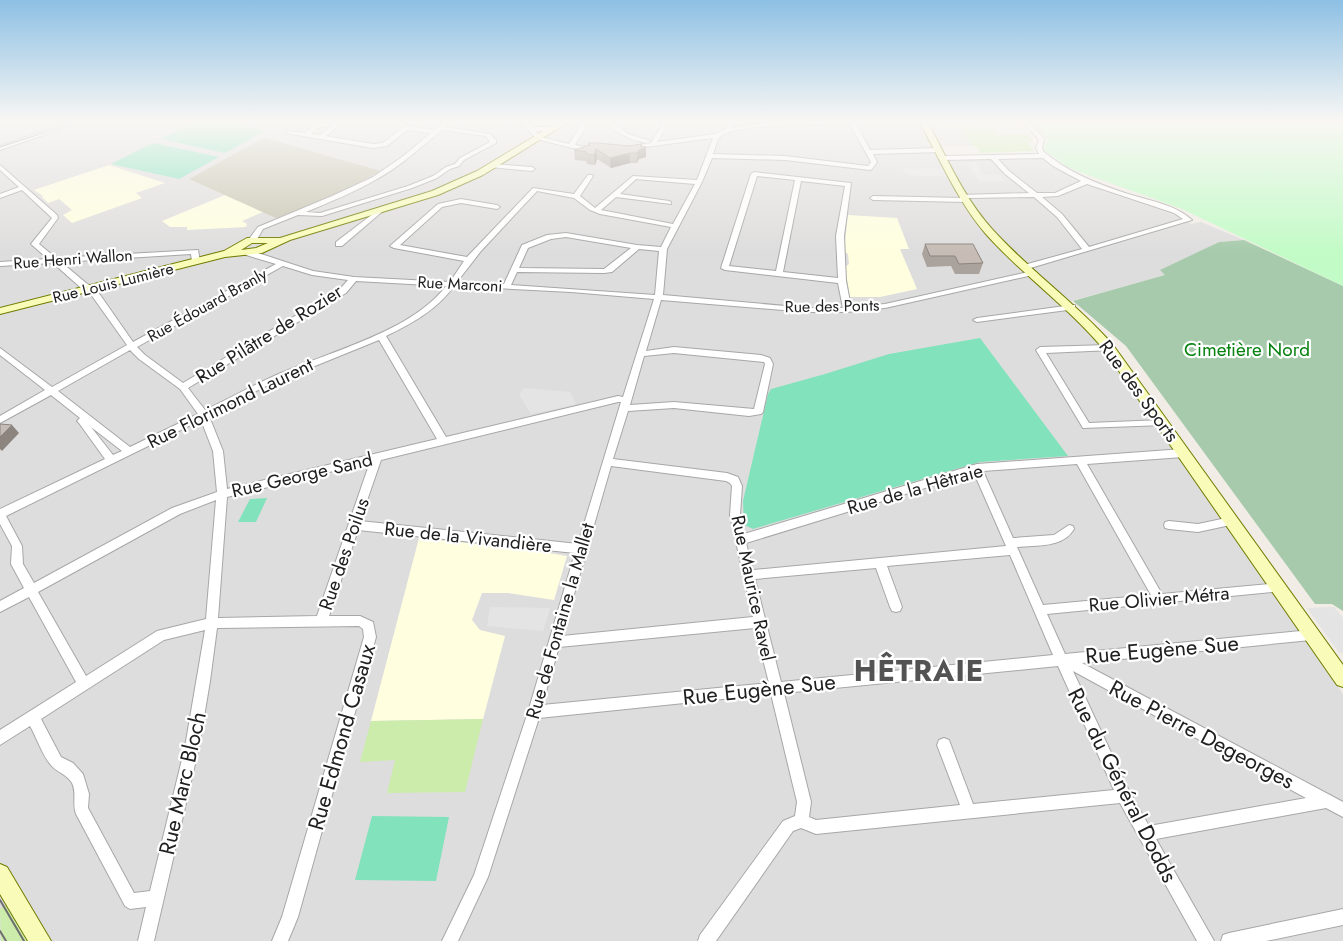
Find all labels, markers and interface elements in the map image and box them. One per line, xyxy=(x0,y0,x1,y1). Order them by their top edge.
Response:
street label: Rue Henri Wallon xyxy=(13,243,133,275)
street label: Rue Louis Lumière xyxy=(50,257,176,309)
street label: Rue Édouard Branly xyxy=(143,262,272,347)
street label: Rue Marconi xyxy=(417,270,503,298)
street label: Rue Pilâtre de Rozier xyxy=(190,278,348,390)
street label: Rue des Ponts xyxy=(784,294,880,318)
street label: Rue des Sports xyxy=(1093,334,1186,448)
park label: Cimetière Nord xyxy=(1184,336,1310,363)
street label: Rue Florimond Laurent xyxy=(142,351,318,455)
street label: Rue George Sand xyxy=(229,446,375,504)
street label: Rue de la Hêtraie xyxy=(844,457,986,521)
street label: Rue des Poilus xyxy=(312,494,376,614)
street label: Rue Maurice Ravel xyxy=(724,513,782,663)
street label: Rue de la Vivandière xyxy=(383,515,553,559)
street label: Rue de Fontaine la Mallet xyxy=(519,519,601,722)
street label: Rue Olivier Métra xyxy=(1088,579,1230,619)
street label: Rue Eugène Sue xyxy=(1084,626,1240,672)
street label: Rue Edmond Casaux xyxy=(299,639,383,834)
district label: HÊTRAIE xyxy=(854,650,984,692)
street label: Rue Eugène Sue xyxy=(681,665,837,713)
street label: Rue Pierre Degeorges xyxy=(1104,672,1300,796)
street label: Rue du Général Dodds xyxy=(1060,682,1186,888)
street label: Rue Marc Bloch xyxy=(150,708,214,858)

